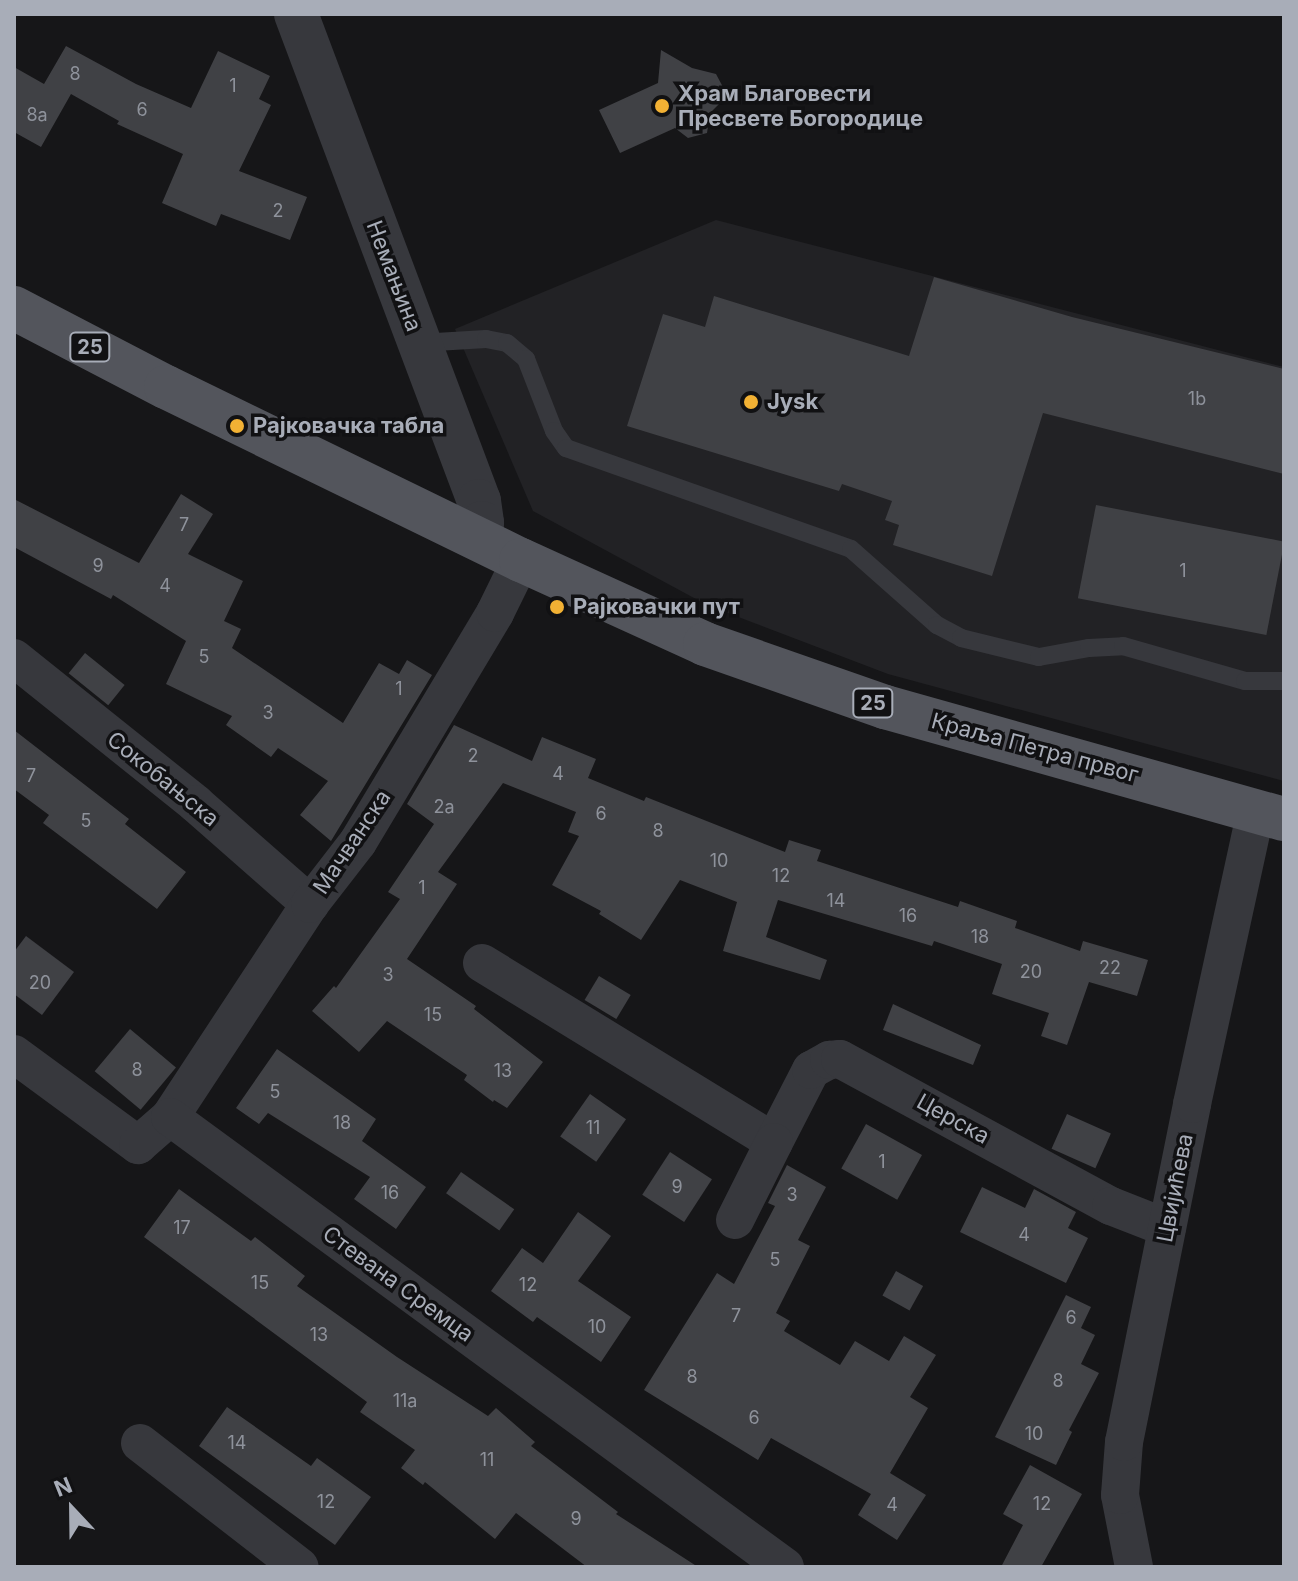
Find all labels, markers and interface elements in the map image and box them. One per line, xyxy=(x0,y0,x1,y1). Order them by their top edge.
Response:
house number: 8 xyxy=(69,63,81,85)
house number: 1 xyxy=(229,75,237,97)
place label: Храм Благовести Пресвете Богородице xyxy=(678,80,923,132)
marker: Храм Благовести Пресвете Богородице xyxy=(653,97,671,115)
house number: 6 xyxy=(136,99,148,121)
house number: 8a xyxy=(26,104,48,126)
house number: 2 xyxy=(273,200,283,222)
street label: Немањина xyxy=(361,217,427,335)
road number: 25 xyxy=(68,331,112,363)
house number: 1b xyxy=(1188,388,1206,410)
place label: Jysk xyxy=(767,389,818,415)
marker: Jysk xyxy=(742,393,760,411)
place label: Рајковачка табла xyxy=(253,413,444,439)
marker: Рајковачка табла xyxy=(228,417,246,435)
house number: 7 xyxy=(179,514,189,536)
house number: 9 xyxy=(92,555,104,577)
house number: 1 xyxy=(1179,560,1187,582)
house number: 4 xyxy=(159,575,171,597)
place label: Рајковачки пут xyxy=(573,594,740,620)
marker: Рајковачки пут xyxy=(548,598,566,616)
house number: 5 xyxy=(199,646,209,668)
house number: 1 xyxy=(395,678,403,700)
road number: 25 xyxy=(851,687,895,719)
house number: 3 xyxy=(262,702,274,724)
street label: Краља Петра првог xyxy=(929,708,1141,788)
street label: Сокобањска xyxy=(102,726,224,832)
house number: 2 xyxy=(468,745,478,767)
house number: 4 xyxy=(552,763,564,785)
house number: 7 xyxy=(26,765,36,787)
street label: Мачванска xyxy=(308,785,396,899)
house number: 2a xyxy=(433,796,455,818)
house number: 6 xyxy=(595,803,607,825)
house number: 5 xyxy=(81,810,91,832)
house number: 8 xyxy=(652,820,664,842)
house number: 10 xyxy=(710,850,728,872)
house number: 12 xyxy=(772,865,790,887)
house number: 1 xyxy=(418,877,426,899)
house number: 14 xyxy=(827,890,845,912)
house number: 16 xyxy=(899,905,917,927)
house number: 18 xyxy=(971,926,989,948)
house number: 22 xyxy=(1099,957,1121,979)
house number: 20 xyxy=(1020,961,1042,983)
house number: 3 xyxy=(382,964,394,986)
house number: 20 xyxy=(29,972,51,994)
house number: 15 xyxy=(424,1004,442,1026)
house number: 8 xyxy=(131,1059,143,1081)
house number: 13 xyxy=(494,1060,512,1082)
house number: 5 xyxy=(270,1081,280,1103)
street label: Церска xyxy=(912,1088,994,1150)
house number: 18 xyxy=(333,1112,351,1134)
house number: 11 xyxy=(586,1117,600,1139)
street label: Цвијићева xyxy=(1152,1131,1198,1245)
house number: 1 xyxy=(878,1151,886,1173)
house number: 9 xyxy=(671,1176,683,1198)
house number: 16 xyxy=(381,1182,399,1204)
house number: 3 xyxy=(786,1184,798,1206)
house number: 17 xyxy=(173,1217,191,1239)
street label: Стевана Сремца xyxy=(317,1220,479,1348)
house number: 4 xyxy=(1018,1224,1030,1246)
house number: 5 xyxy=(770,1249,780,1271)
house number: 15 xyxy=(251,1272,269,1294)
house number: 12 xyxy=(519,1274,537,1296)
house number: 7 xyxy=(731,1305,741,1327)
house number: 6 xyxy=(1065,1307,1077,1329)
house number: 10 xyxy=(588,1316,606,1338)
house number: 13 xyxy=(310,1324,328,1346)
house number: 8 xyxy=(686,1366,698,1388)
house number: 8 xyxy=(1052,1370,1064,1392)
house number: 11a xyxy=(393,1390,417,1412)
house number: 6 xyxy=(748,1407,760,1429)
house number: 10 xyxy=(1025,1423,1043,1445)
house number: 14 xyxy=(228,1432,246,1454)
house number: 11 xyxy=(480,1449,494,1471)
north arrow xyxy=(32,1469,112,1549)
text: N xyxy=(50,1472,76,1502)
house number: 12 xyxy=(317,1491,335,1513)
house number: 12 xyxy=(1033,1493,1051,1515)
house number: 4 xyxy=(886,1494,898,1516)
house number: 9 xyxy=(570,1508,582,1530)

